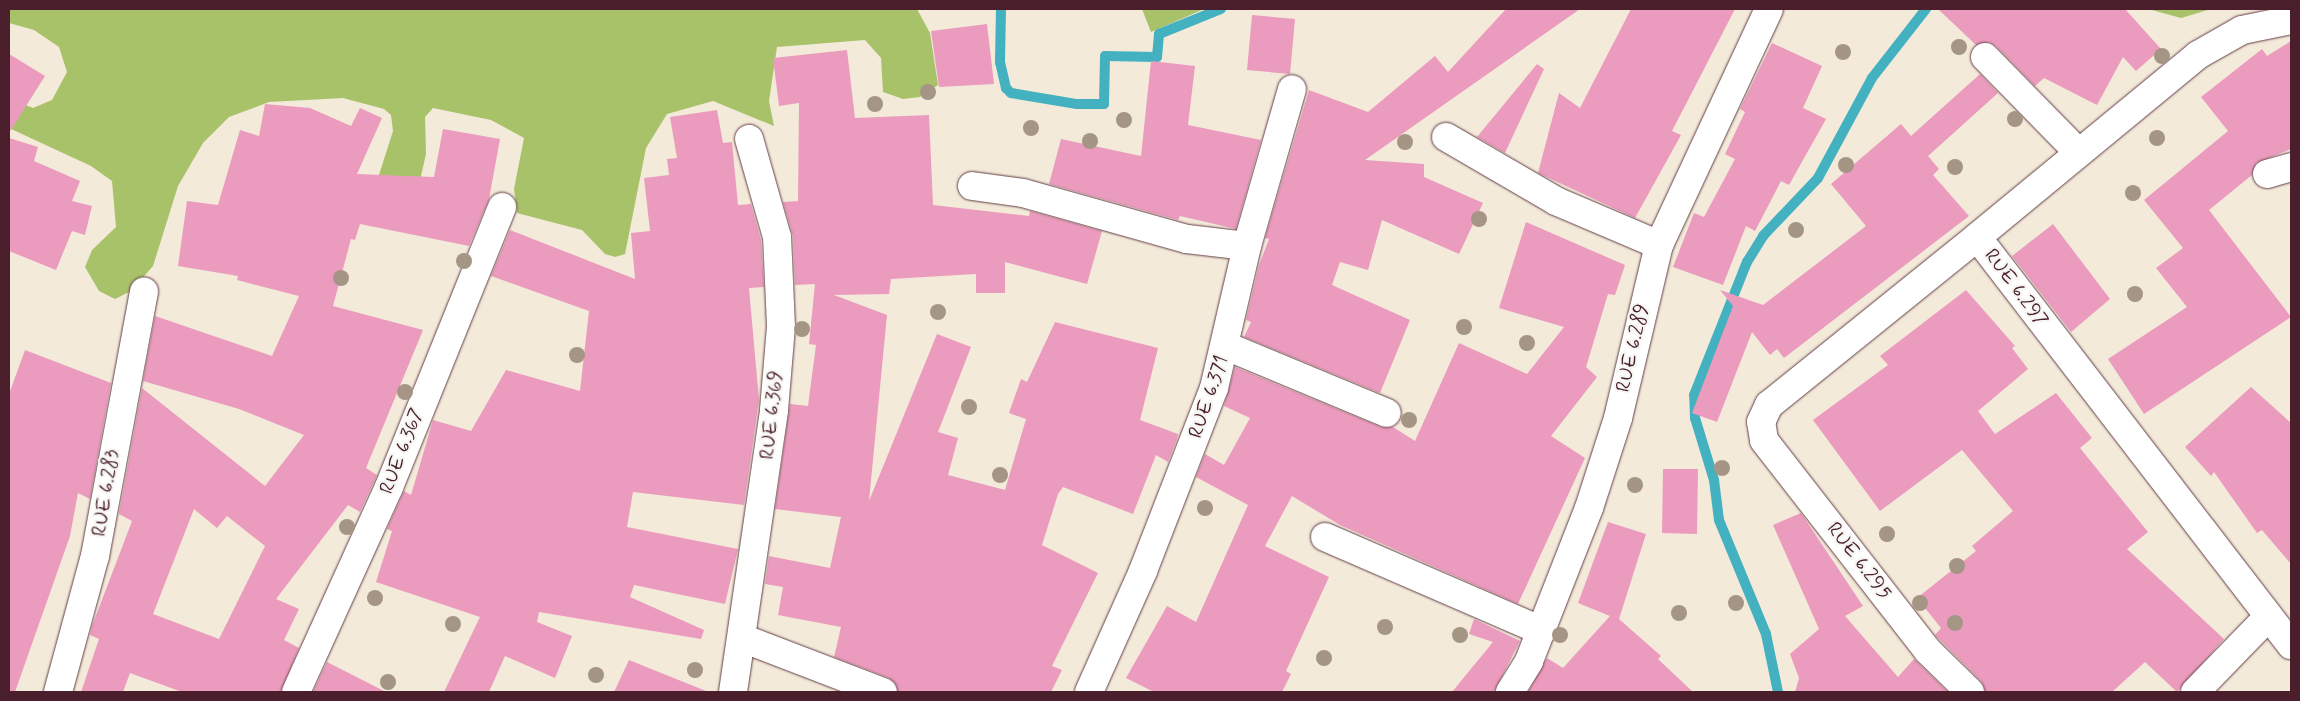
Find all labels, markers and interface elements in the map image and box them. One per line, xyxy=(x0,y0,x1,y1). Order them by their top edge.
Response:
street label: RUE 6.297 xyxy=(1979,244,2053,332)
street label: RUE 6.289 xyxy=(1611,301,1655,395)
street label: RUE 6.371 xyxy=(1184,353,1234,441)
street label: RUE 6.369 xyxy=(755,369,789,461)
street label: RUE 6.367 xyxy=(375,405,429,497)
street label: RUE 6.283 xyxy=(87,448,125,538)
street label: RUE 6.295 xyxy=(1821,518,1897,604)

